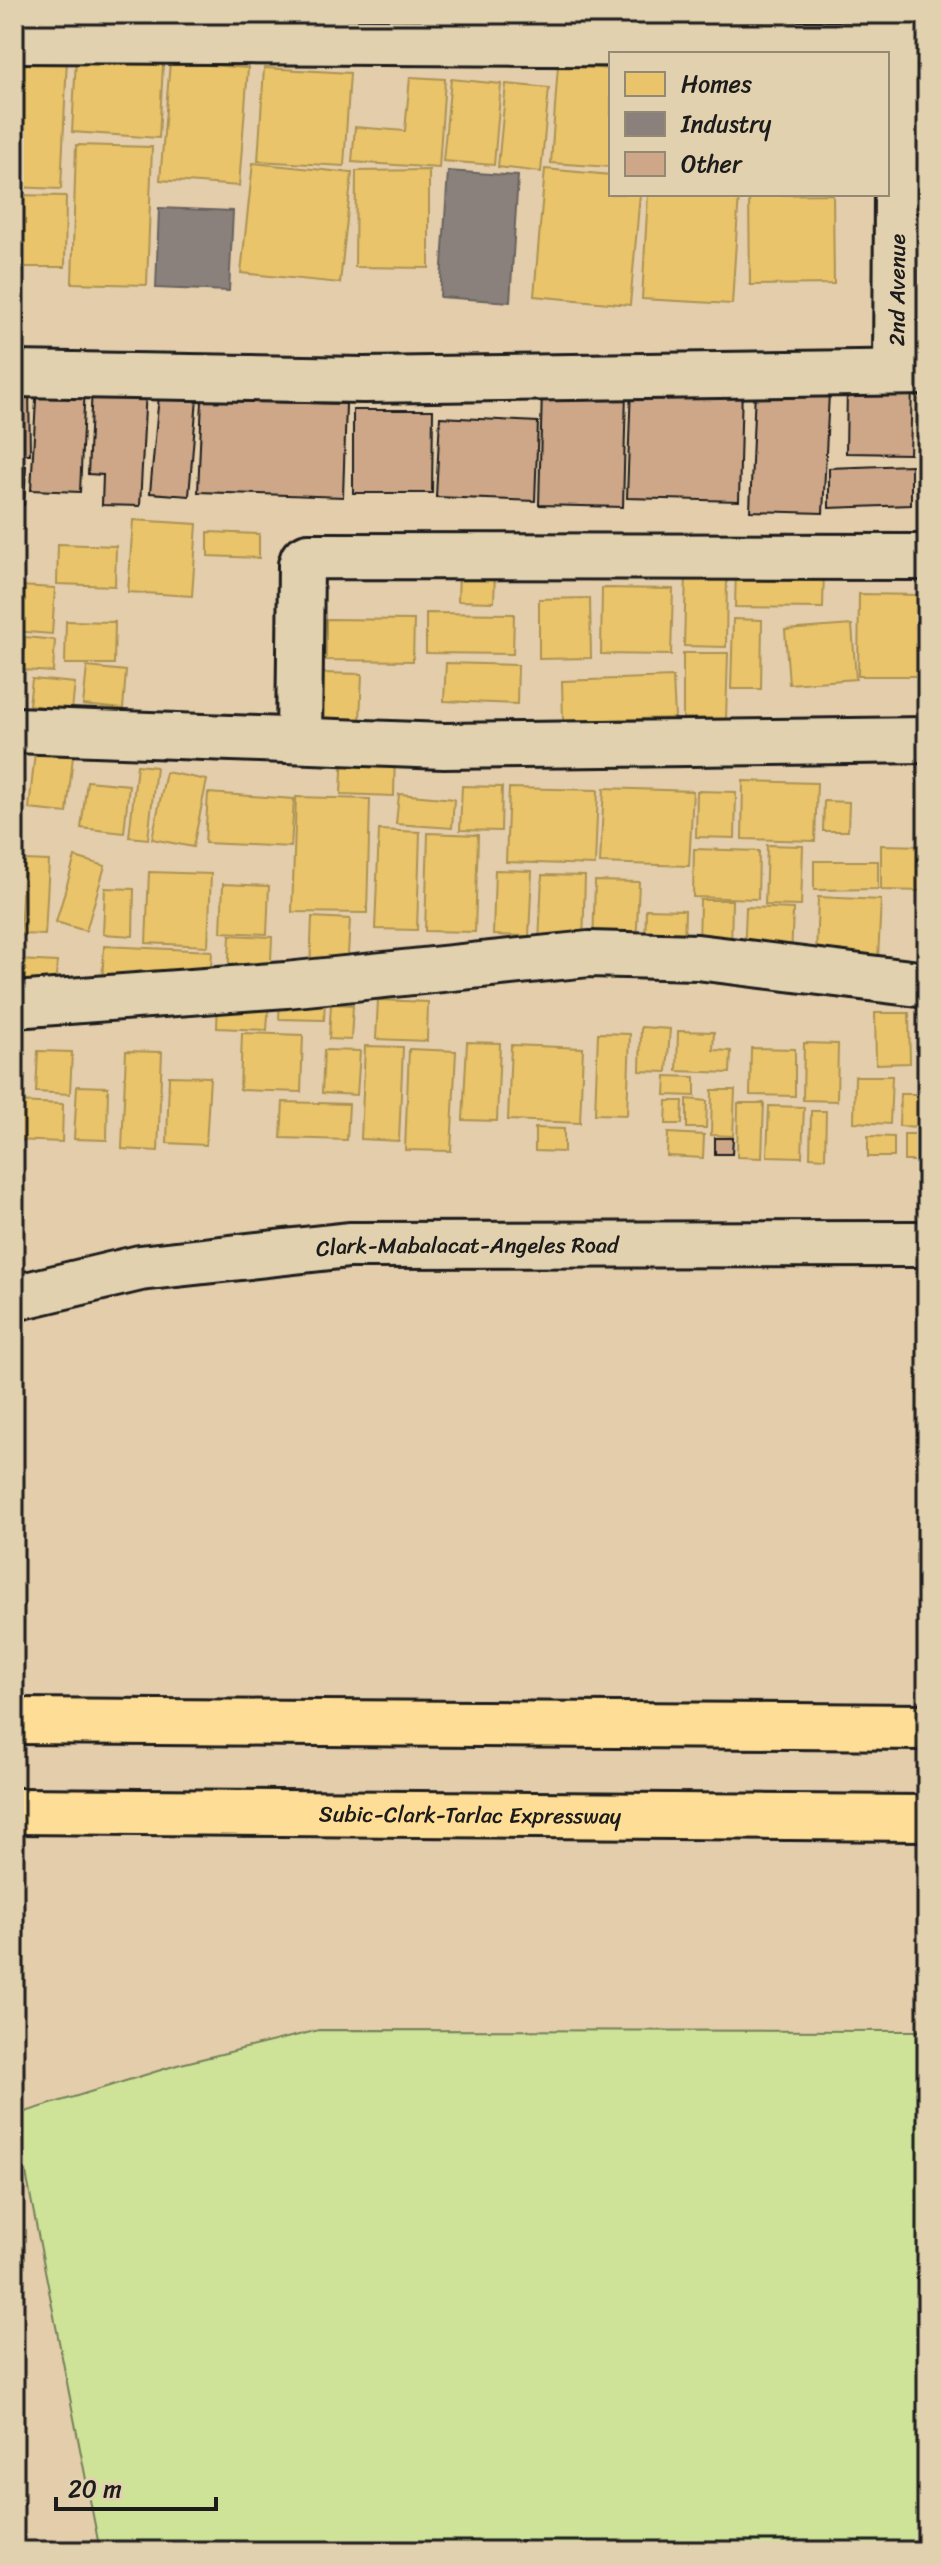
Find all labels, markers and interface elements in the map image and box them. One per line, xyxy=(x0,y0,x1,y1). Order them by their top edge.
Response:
legend xyxy=(609,52,889,196)
text: Homes xyxy=(681,63,752,105)
text: Industry xyxy=(680,103,772,145)
text: Other xyxy=(681,143,743,185)
street label: 2nd Avenue xyxy=(877,233,917,346)
street label: Clark-Mabalacat-Angeles Road xyxy=(314,1226,620,1269)
street label: Subic-Clark-Tarlac Expressway xyxy=(319,1794,622,1836)
scale bar xyxy=(56,2461,216,2511)
text: 20 m xyxy=(68,2468,122,2510)

